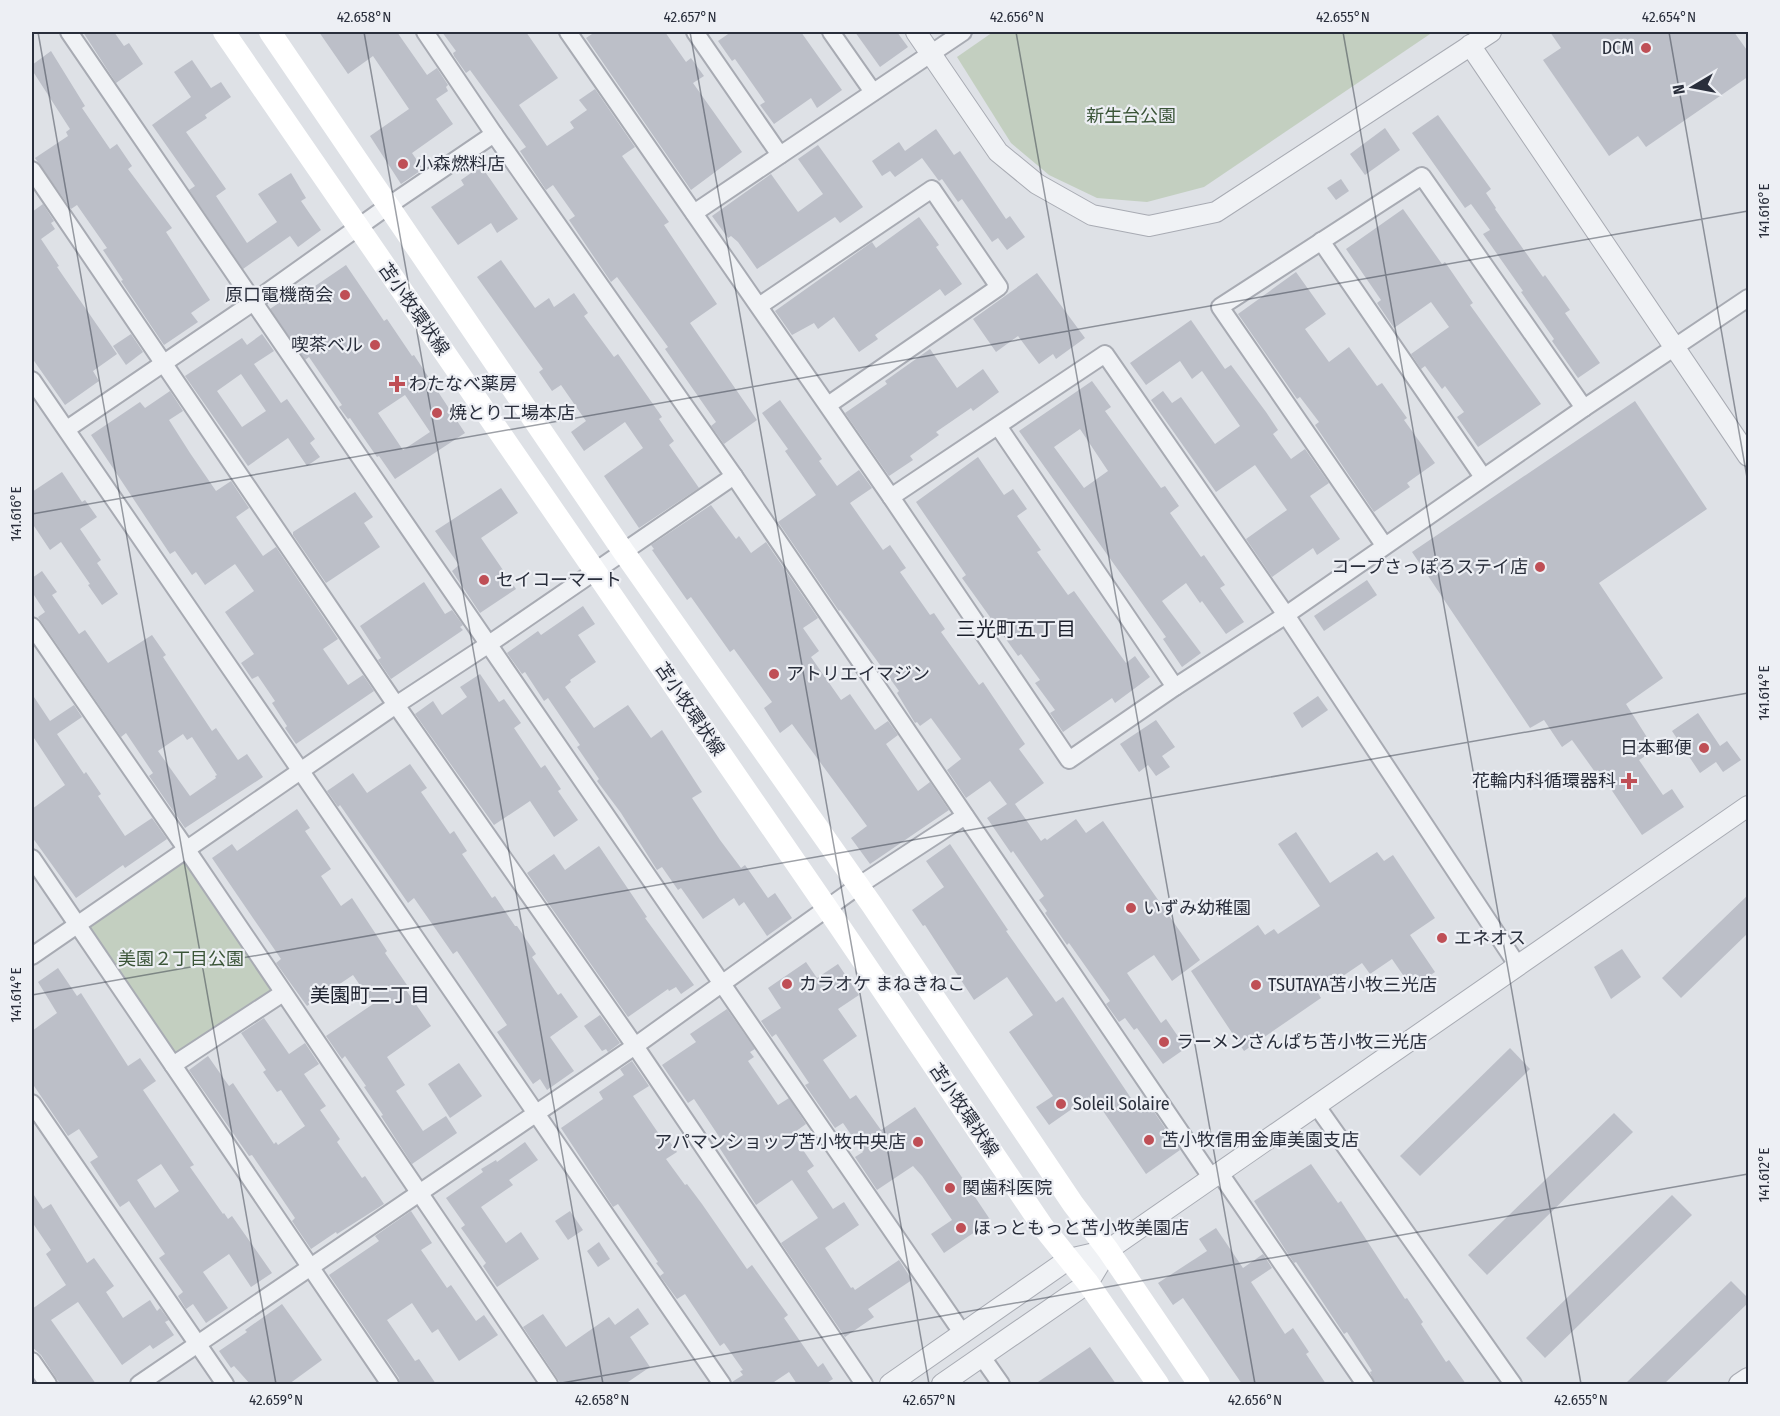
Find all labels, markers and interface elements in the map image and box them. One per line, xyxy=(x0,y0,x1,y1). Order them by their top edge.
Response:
text: 42.658°N xyxy=(337,8,391,26)
text: 42.657°N xyxy=(663,8,717,26)
text: 42.656°N xyxy=(990,8,1044,26)
text: 42.655°N xyxy=(1316,8,1370,26)
text: 42.654°N xyxy=(1642,8,1696,26)
place label: DCM xyxy=(1602,37,1634,59)
marker: DCM xyxy=(1639,41,1653,55)
north arrow xyxy=(1663,57,1723,117)
text: N xyxy=(1669,83,1689,96)
park label: 新生台公園 xyxy=(1086,105,1176,127)
place label: 小森燃料店 xyxy=(415,153,505,175)
marker: 小森燃料店 xyxy=(396,157,410,171)
text: 141.616°E xyxy=(1755,183,1773,239)
street label: 苫小牧環状線 xyxy=(374,258,454,360)
place label: 原口電機商会 xyxy=(225,284,333,306)
marker: 原口電機商会 xyxy=(338,288,352,302)
place label: 喫茶ベル xyxy=(291,334,363,356)
marker: 喫茶ベル xyxy=(368,338,382,352)
place label: わたなべ薬房 xyxy=(409,373,517,395)
marker: わたなべ薬房 xyxy=(390,377,404,391)
place label: 焼とり工場本店 xyxy=(449,402,575,424)
marker: 焼とり工場本店 xyxy=(430,406,444,420)
text: 141.616°E xyxy=(7,486,25,542)
place label: コープさっぽろステイ店 xyxy=(1331,556,1528,578)
marker: コープさっぽろステイ店 xyxy=(1533,560,1547,574)
place label: セイコーマート xyxy=(496,569,622,591)
marker: セイコーマート xyxy=(477,573,491,587)
district label: 三光町五丁目 xyxy=(956,617,1076,641)
street label: 苫小牧環状線 xyxy=(651,658,729,760)
place label: アトリエイマジン xyxy=(786,663,930,685)
text: 141.614°E xyxy=(1755,665,1773,721)
marker: アトリエイマジン xyxy=(767,667,781,681)
place label: 日本郵便 xyxy=(1620,737,1692,759)
marker: 日本郵便 xyxy=(1697,741,1711,755)
place label: 花輪内科循環器科 xyxy=(1472,770,1616,792)
marker: 花輪内科循環器科 xyxy=(1620,772,1638,790)
place label: いずみ幼稚園 xyxy=(1143,897,1251,919)
marker: いずみ幼稚園 xyxy=(1124,901,1138,915)
place label: エネオス xyxy=(1454,927,1526,949)
marker: エネオス xyxy=(1435,931,1449,945)
park label: 美園２丁目公園 xyxy=(118,948,244,970)
text: 141.614°E xyxy=(7,967,25,1023)
place label: カラオケ まねきねこ xyxy=(799,973,965,995)
place label: TSUTAYA苫小牧三光店 xyxy=(1268,974,1437,996)
marker: カラオケ まねきねこ xyxy=(780,977,794,991)
marker: TSUTAYA苫小牧三光店 xyxy=(1249,978,1263,992)
district label: 美園町二丁目 xyxy=(310,983,430,1007)
place label: ラーメンさんぱち苫小牧三光店 xyxy=(1176,1031,1427,1053)
marker: ラーメンさんぱち苫小牧三光店 xyxy=(1157,1035,1171,1049)
street label: 苫小牧環状線 xyxy=(925,1059,1003,1161)
place label: Soleil Solaire xyxy=(1073,1093,1170,1115)
marker: Soleil Solaire xyxy=(1054,1097,1068,1111)
place label: 苫小牧信用金庫美園支店 xyxy=(1161,1129,1359,1151)
place label: アパマンショップ苫小牧中央店 xyxy=(654,1131,906,1153)
marker: 苫小牧信用金庫美園支店 xyxy=(1142,1133,1156,1147)
marker: アパマンショップ苫小牧中央店 xyxy=(911,1135,925,1149)
text: 141.612°E xyxy=(1755,1148,1773,1202)
place label: 関歯科医院 xyxy=(962,1177,1052,1199)
marker: 関歯科医院 xyxy=(943,1181,957,1195)
place label: ほっともっと苫小牧美園店 xyxy=(973,1217,1189,1239)
marker: ほっともっと苫小牧美園店 xyxy=(954,1221,968,1235)
text: 42.659°N xyxy=(249,1391,303,1409)
text: 42.658°N xyxy=(575,1391,629,1409)
text: 42.657°N xyxy=(902,1391,956,1409)
text: 42.656°N xyxy=(1228,1391,1282,1409)
text: 42.655°N xyxy=(1554,1391,1608,1409)

